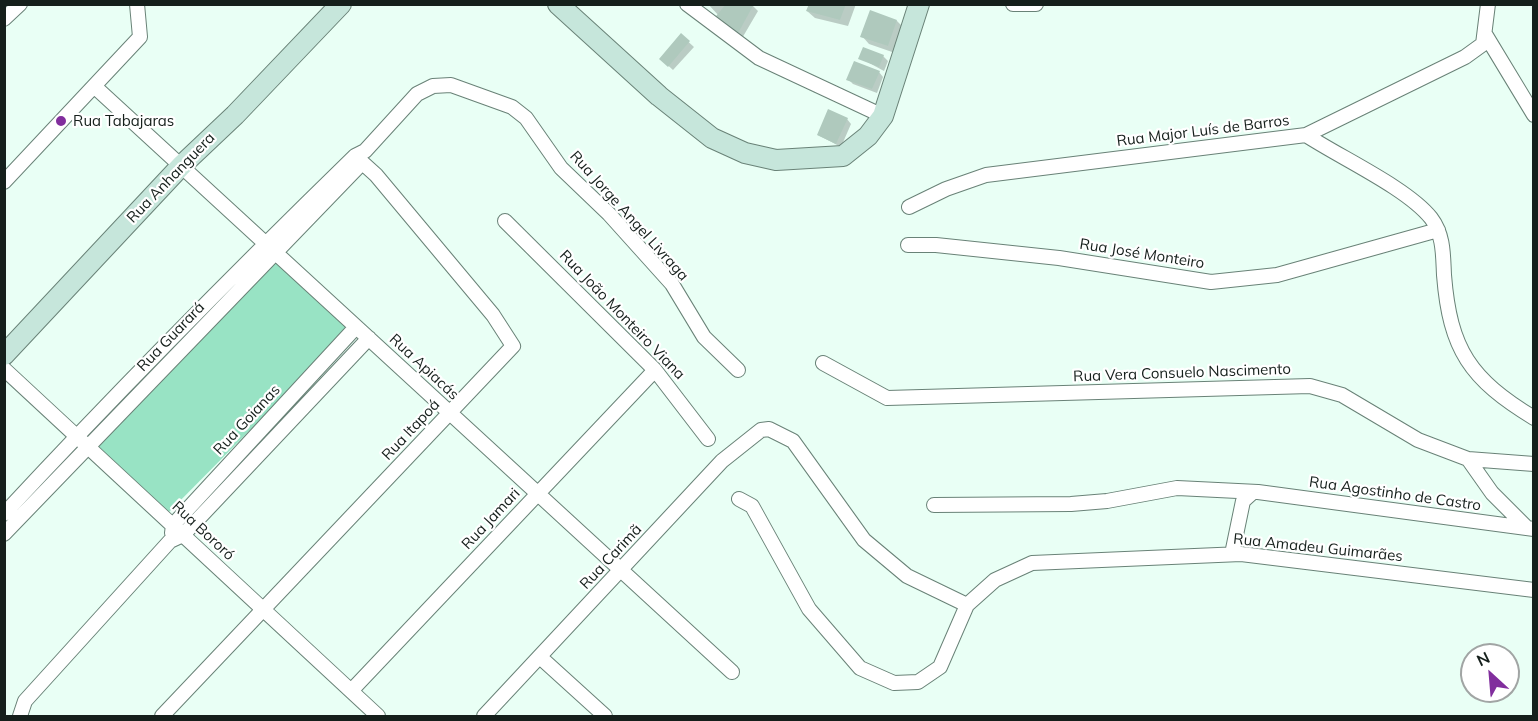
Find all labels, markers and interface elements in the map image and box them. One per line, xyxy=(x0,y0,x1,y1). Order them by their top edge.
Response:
street label: Rua Major Luís de Barros xyxy=(1116,111,1290,151)
place label: Rua Tabajaras xyxy=(73,112,174,130)
marker: Rua Tabajaras xyxy=(54,114,68,128)
street label: Rua Anhanguera xyxy=(123,129,219,227)
street label: Rua Jorge Angel Livraga xyxy=(566,147,692,285)
street label: Rua José Monteiro xyxy=(1078,235,1206,273)
street label: Rua João Monteiro Viana xyxy=(556,247,688,383)
street label: Rua Guarará xyxy=(133,299,209,375)
street label: Rua Apiacás xyxy=(386,330,462,404)
street label: Rua Vera Consuelo Nascimento xyxy=(1073,360,1291,386)
street label: Rua Goianas xyxy=(210,381,284,459)
street label: Rua Itapoá xyxy=(378,396,444,464)
street label: Rua Agostinho de Castro xyxy=(1308,473,1482,515)
street label: Rua Jamari xyxy=(458,485,524,553)
street label: Rua Bororó xyxy=(168,498,238,564)
street label: Rua Carimã xyxy=(576,521,646,593)
street label: Rua Amadeu Guimarães xyxy=(1232,530,1404,566)
north arrow xyxy=(1460,643,1520,703)
text: N xyxy=(1473,647,1493,670)

